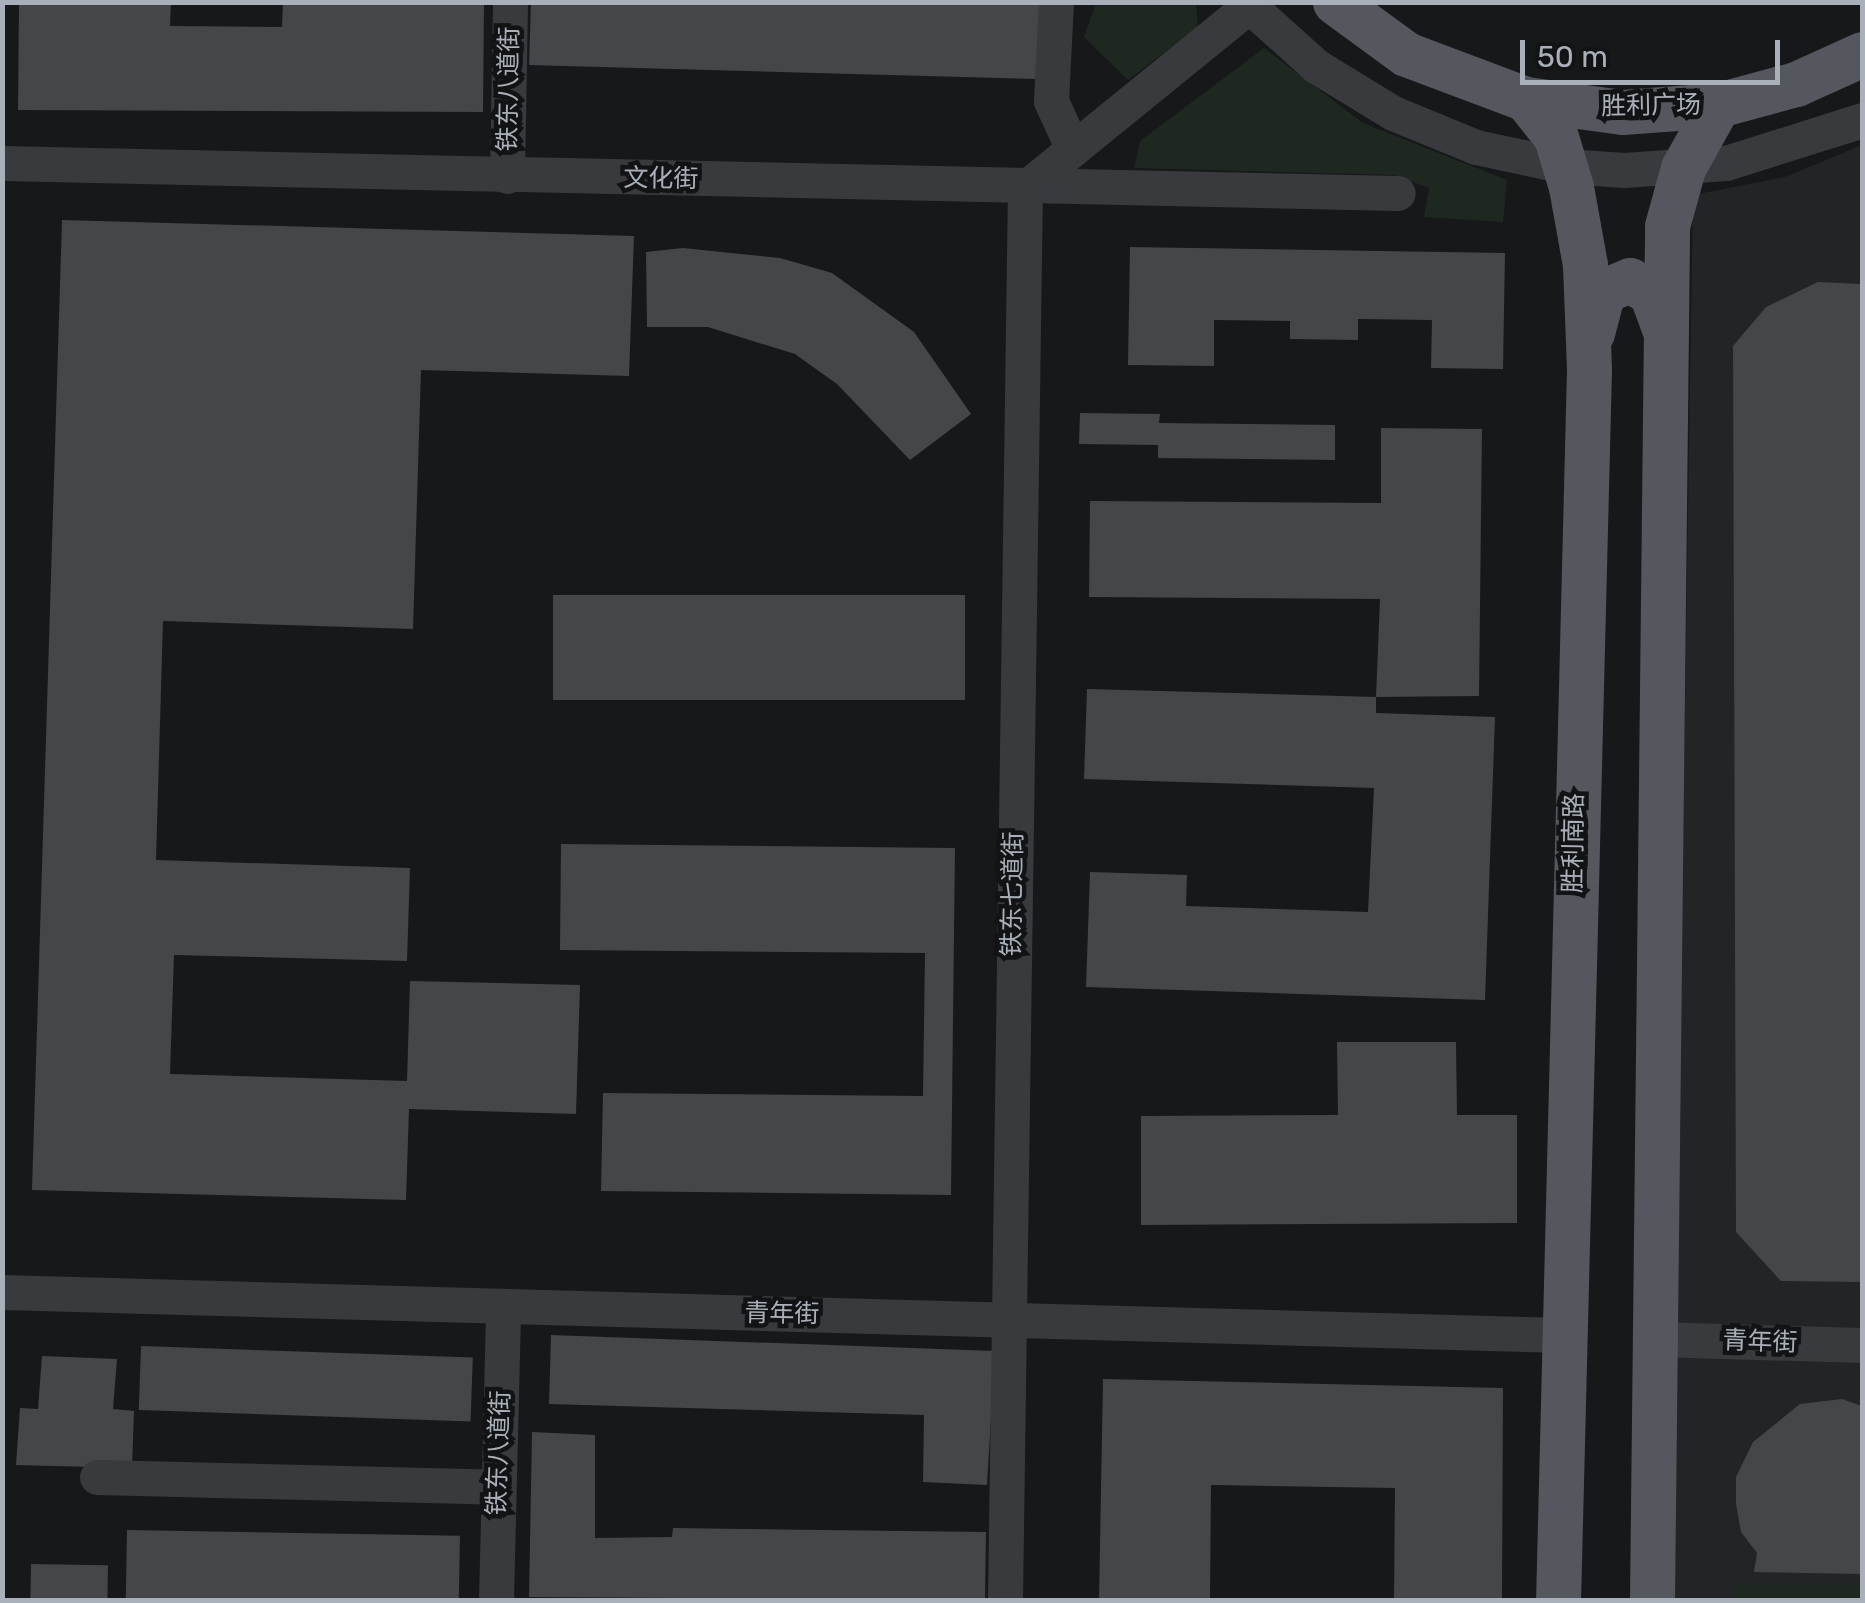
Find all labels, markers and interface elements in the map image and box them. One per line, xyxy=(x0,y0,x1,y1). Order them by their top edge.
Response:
scale bar xyxy=(1525,20,1785,82)
street label: 铁东八道街 xyxy=(493,26,525,152)
text: 50 m xyxy=(1537,39,1608,75)
street label: 胜利广场 xyxy=(1601,90,1701,122)
street label: 文化街 xyxy=(623,163,699,195)
street label: 胜利南路 xyxy=(1558,793,1590,893)
street label: 铁东七道街 xyxy=(997,831,1029,957)
street label: 青年街 xyxy=(744,1298,820,1330)
street label: 青年街 xyxy=(1722,1326,1798,1358)
street label: 铁东八道街 xyxy=(482,1390,516,1516)

